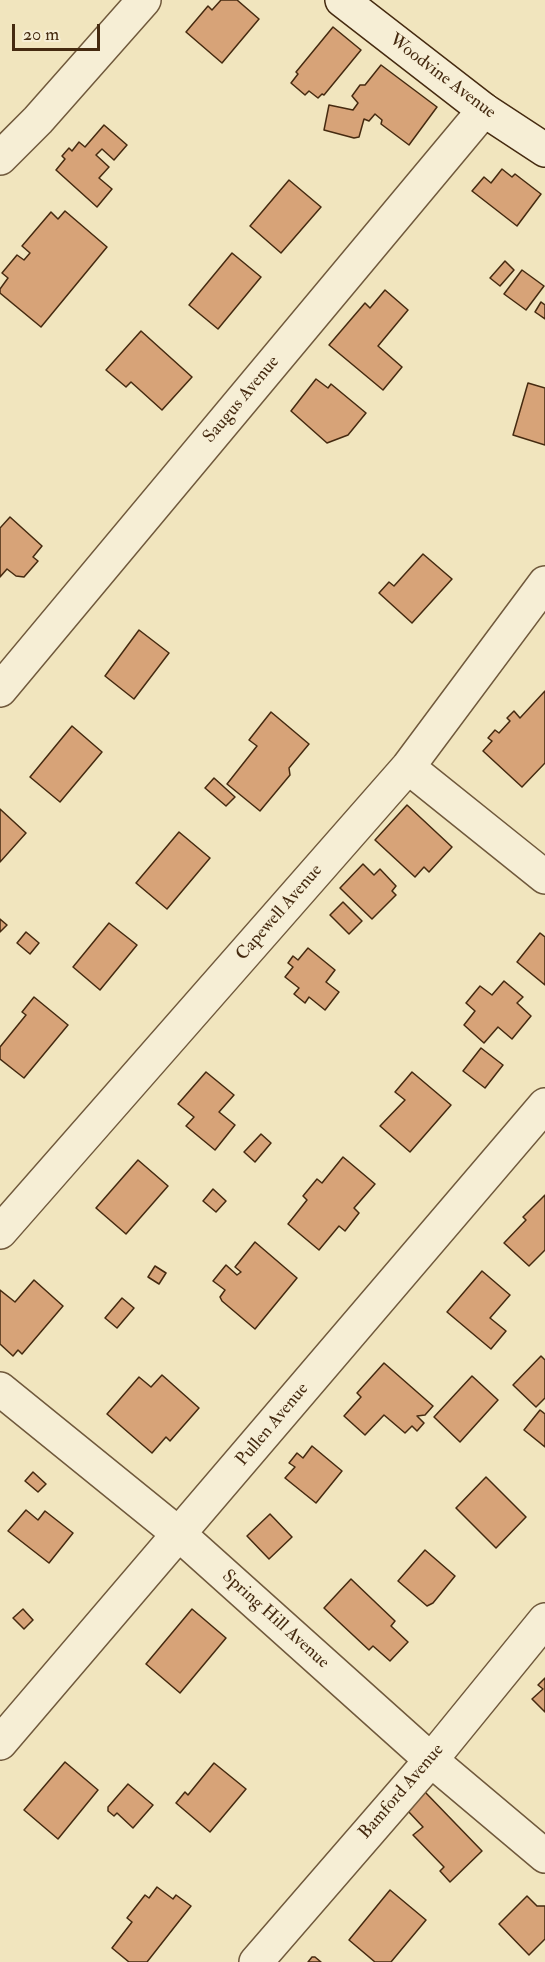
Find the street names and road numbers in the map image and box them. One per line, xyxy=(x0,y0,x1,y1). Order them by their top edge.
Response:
street label: Woodvine Avenue xyxy=(384,30,500,124)
street label: Saugus Avenue xyxy=(199,352,285,448)
street label: Capewell Avenue xyxy=(232,860,328,966)
street label: Pullen Avenue xyxy=(232,1379,314,1471)
street label: Spring Hill Avenue xyxy=(217,1566,333,1674)
street label: Bamford Avenue xyxy=(355,1740,449,1844)

